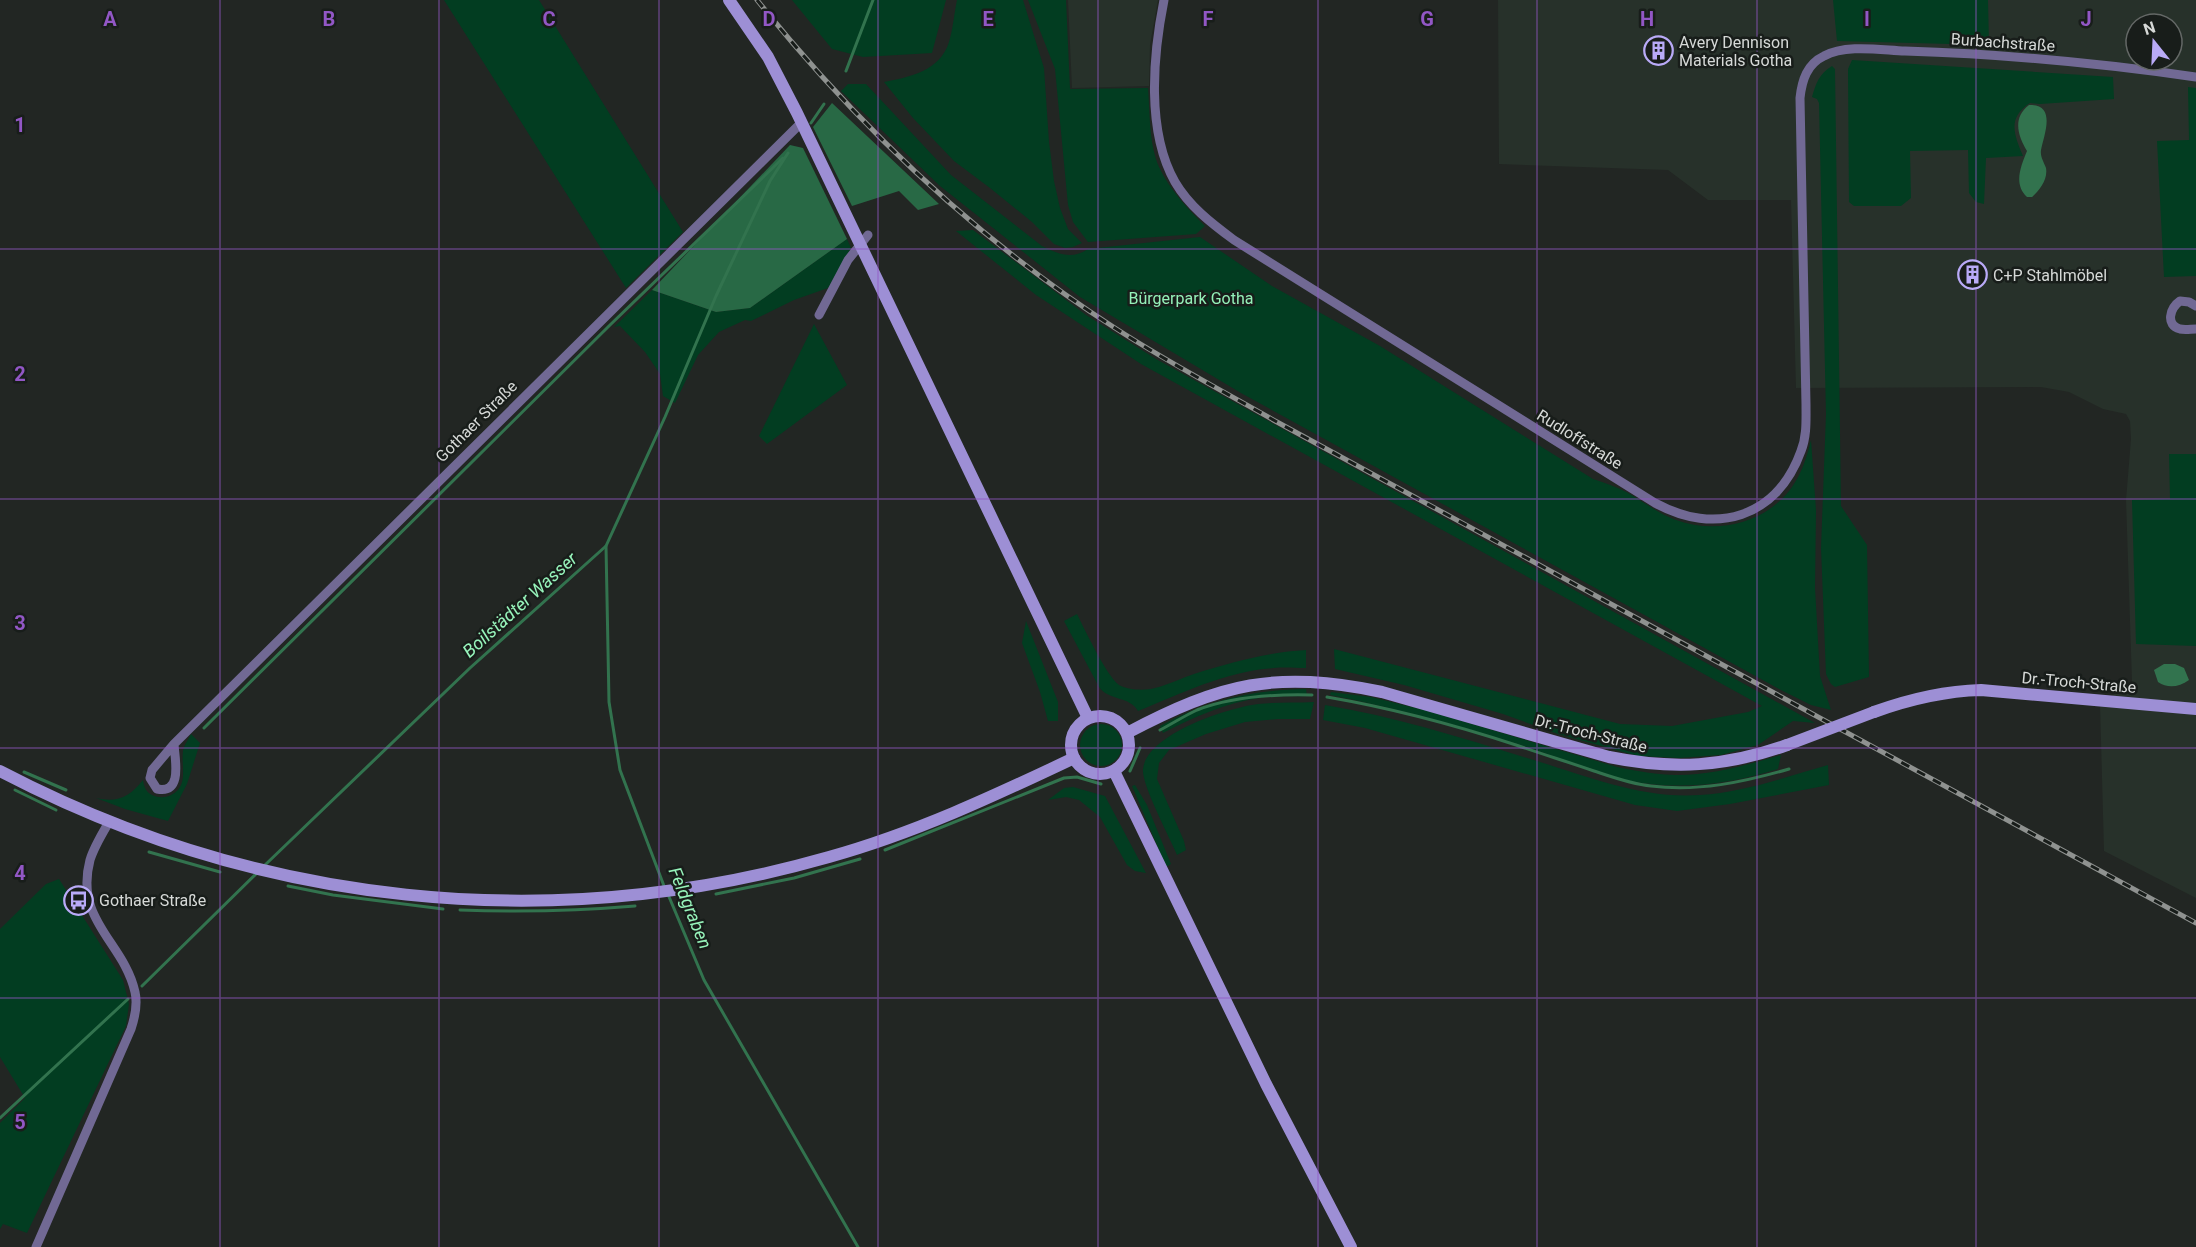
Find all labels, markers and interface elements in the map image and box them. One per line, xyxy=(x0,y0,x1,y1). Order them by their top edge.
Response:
text: A xyxy=(103,7,117,31)
text: B xyxy=(323,7,335,31)
text: C xyxy=(542,7,556,31)
text: D xyxy=(763,7,776,31)
text: E xyxy=(982,7,994,31)
text: F xyxy=(1203,7,1214,31)
text: G xyxy=(1420,7,1434,31)
text: H xyxy=(1640,7,1654,31)
text: I xyxy=(1864,7,1870,31)
text: J xyxy=(2080,7,2092,31)
north arrow xyxy=(2124,12,2184,72)
text: N xyxy=(2141,17,2158,39)
street label: Burbachstraße xyxy=(1950,29,2056,56)
place label: Avery Dennison Materials Gotha xyxy=(1679,33,1792,70)
building icon: Avery Dennison Materials Gotha xyxy=(1642,35,1674,67)
text: 1 xyxy=(14,113,26,137)
building icon: C+P Stahlmöbel xyxy=(1956,259,1988,291)
place label: C+P Stahlmöbel xyxy=(1993,266,2107,285)
park label: Bürgerpark Gotha xyxy=(1129,289,1253,308)
text: 2 xyxy=(14,362,26,386)
street label: Gothaer Straße xyxy=(432,377,521,466)
street label: Rudloffstraße xyxy=(1534,406,1626,473)
water label: Boilstädter Wasser xyxy=(458,547,582,661)
text: 3 xyxy=(14,611,26,635)
street label: Dr.-Troch-Straße xyxy=(2021,668,2137,697)
street label: Dr.-Troch-Straße xyxy=(1533,710,1649,757)
text: 4 xyxy=(14,861,26,885)
water label: Feldgraben xyxy=(665,864,716,952)
bus stop icon: Gothaer Straße xyxy=(62,884,94,916)
place label: Gothaer Straße xyxy=(99,891,206,910)
text: 5 xyxy=(14,1110,26,1134)

